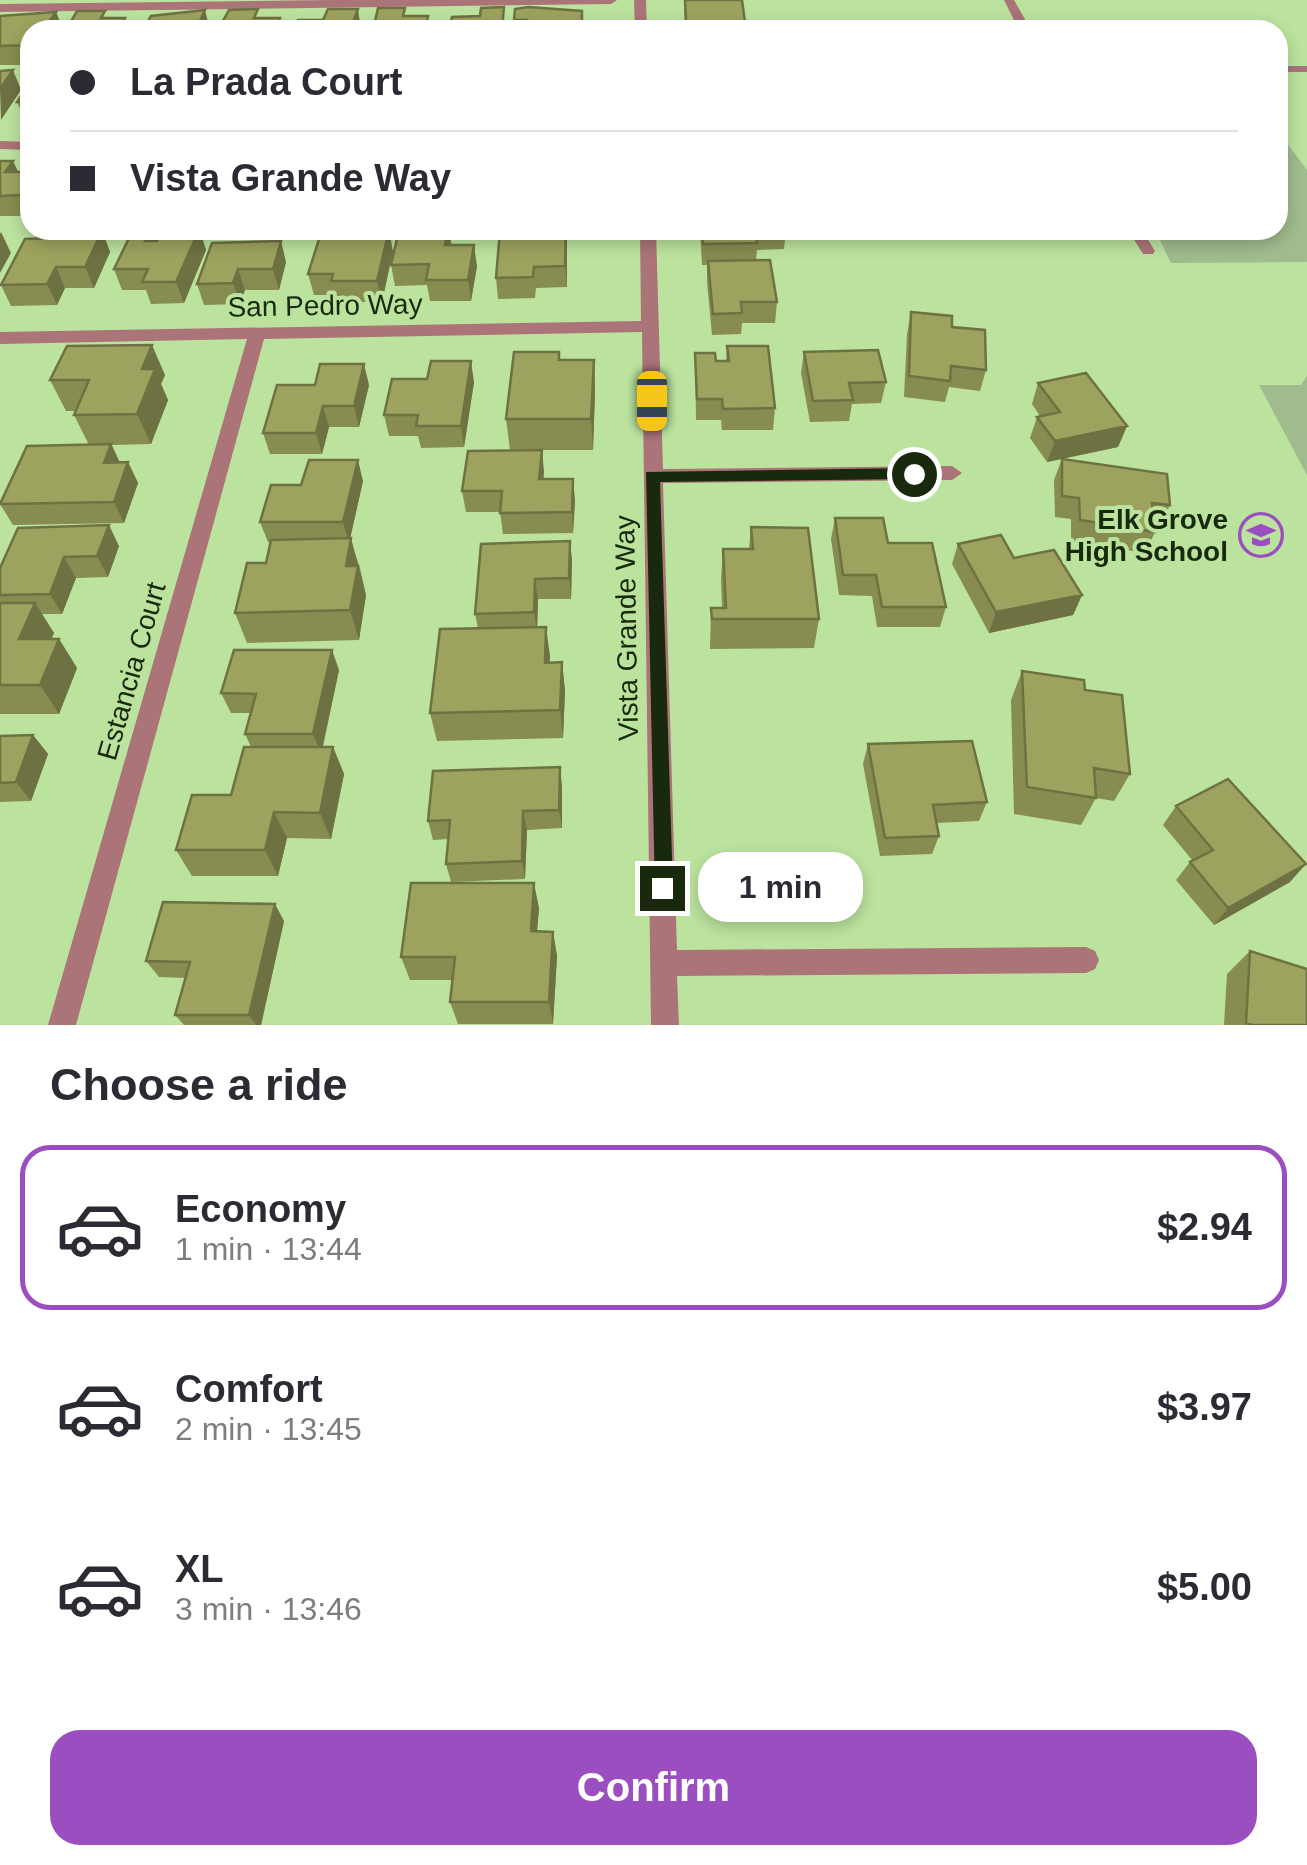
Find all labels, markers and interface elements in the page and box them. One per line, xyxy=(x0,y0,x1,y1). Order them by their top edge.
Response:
text: La Prada Court xyxy=(130,61,402,103)
text: Vista Grande Way xyxy=(130,157,451,199)
street label: San Pedro Way xyxy=(227,288,423,323)
car xyxy=(637,371,667,431)
route start xyxy=(892,452,937,497)
place label: Elk Grove High School xyxy=(1065,504,1228,567)
school or university icon: Elk Grove High School xyxy=(1238,512,1284,558)
street label: Vista Grande Way xyxy=(609,515,644,741)
street label: Estancia Court xyxy=(91,578,172,764)
callout: 1 min xyxy=(697,853,862,923)
route end xyxy=(640,866,685,911)
text: 1 min xyxy=(739,869,822,905)
text: Choose a ride xyxy=(50,1059,348,1110)
icon: car xyxy=(55,1183,145,1273)
text: Economy xyxy=(175,1188,346,1230)
text: $2.94 xyxy=(1157,1206,1252,1248)
text: 1 min · 13:44 xyxy=(175,1231,362,1267)
icon: car xyxy=(55,1363,145,1453)
text: Comfort xyxy=(175,1368,323,1410)
text: $3.97 xyxy=(1157,1386,1252,1428)
text: 2 min · 13:45 xyxy=(175,1411,362,1447)
icon: car xyxy=(55,1543,145,1633)
text: XL xyxy=(175,1548,224,1590)
text: $5.00 xyxy=(1157,1566,1252,1608)
text: 3 min · 13:46 xyxy=(175,1591,362,1627)
button: Confirm xyxy=(50,1730,1257,1845)

